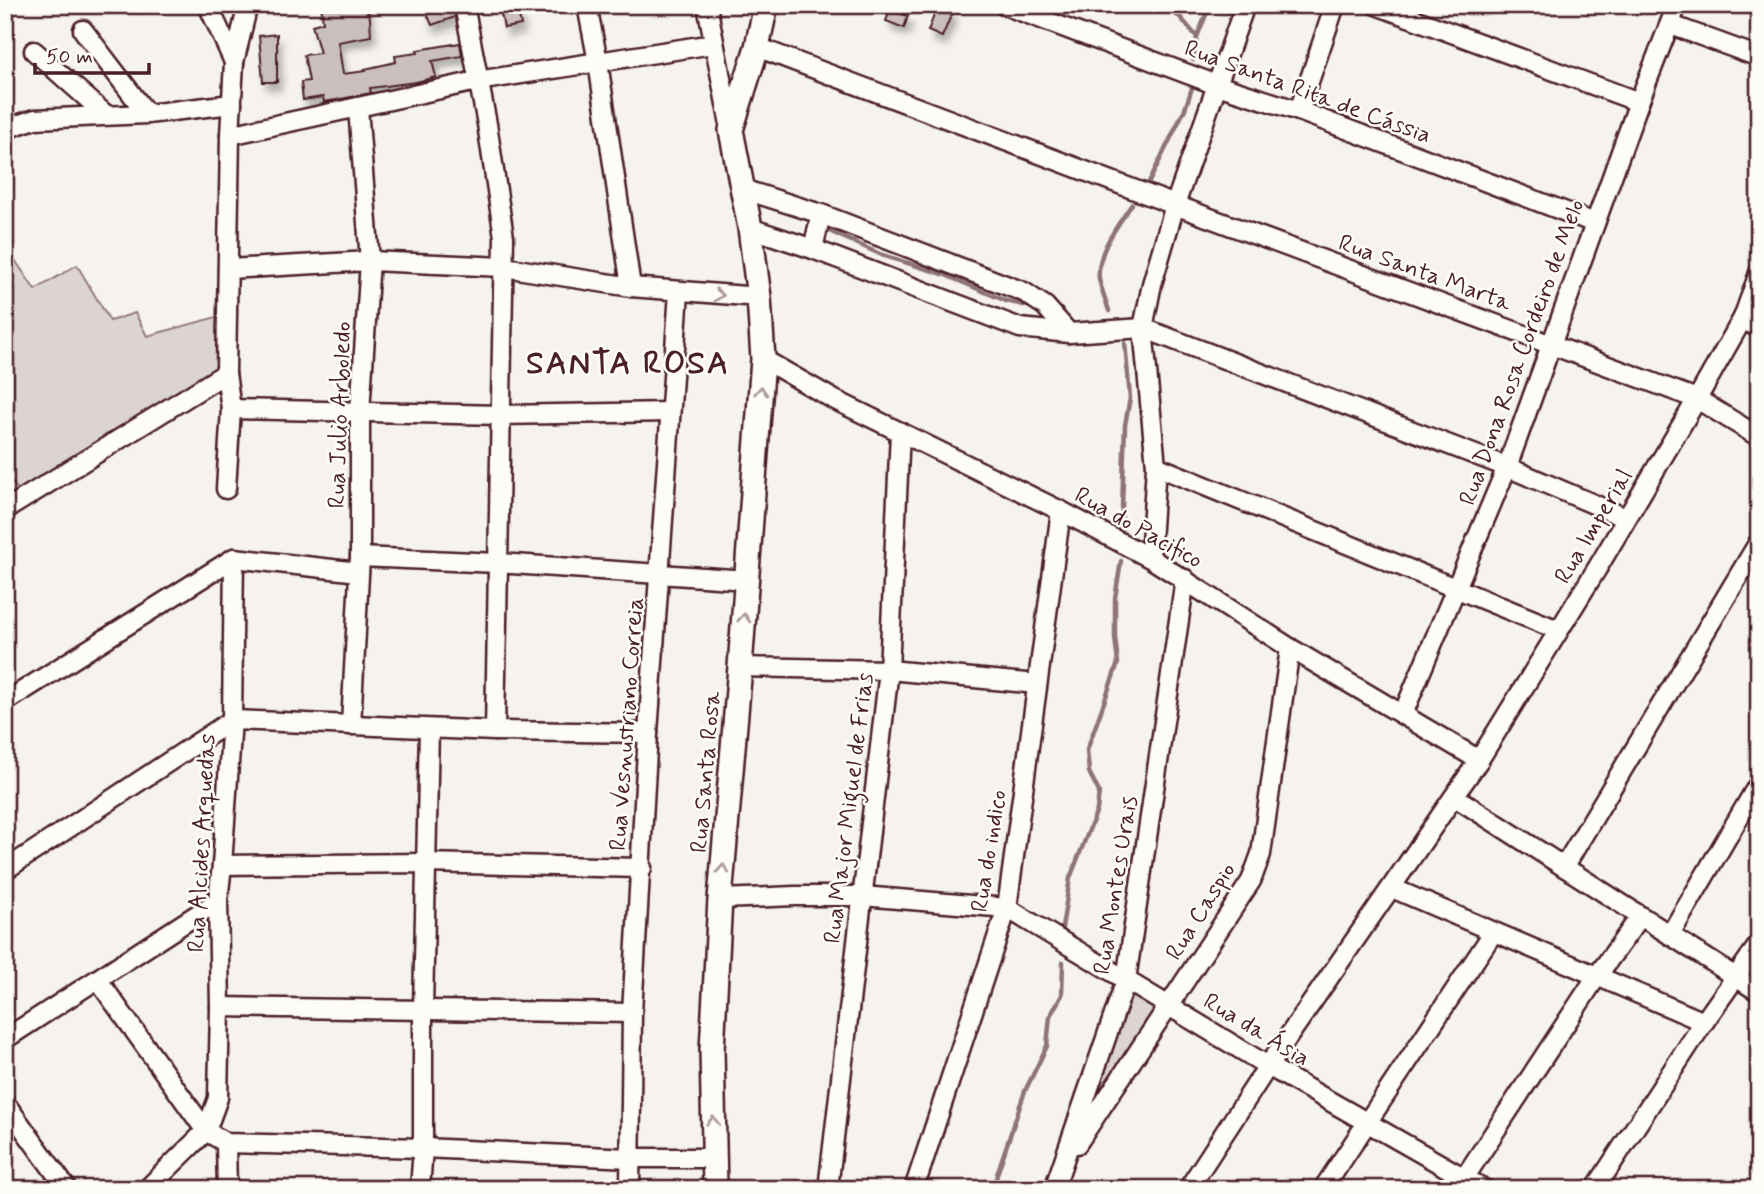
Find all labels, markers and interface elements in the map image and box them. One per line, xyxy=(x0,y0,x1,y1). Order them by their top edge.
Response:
scale bar xyxy=(35,32,149,76)
street label: Rua Santa Rita de Cássia xyxy=(1180,33,1435,151)
text: 50 m xyxy=(46,43,93,71)
street label: Rua Dona Rosa Cordeiro de Melo xyxy=(1453,195,1592,510)
street label: Rua Santa Marta xyxy=(1334,228,1516,319)
one-way arrow xyxy=(713,287,724,302)
street label: Rua Julio Arboledo xyxy=(322,321,359,509)
district label: SANTA ROSA xyxy=(526,343,730,385)
one-way arrow xyxy=(753,385,768,396)
street label: Rua Imperial xyxy=(1548,464,1641,590)
street label: Rua do Pacifico xyxy=(1069,480,1208,576)
street label: Rua Vesnustriano Correia xyxy=(603,596,652,852)
one-way arrow xyxy=(736,612,751,623)
street label: Rua Major Miguel de Frias xyxy=(817,671,885,946)
street label: Rua Santa Rosa xyxy=(684,689,729,854)
street label: Rua Alcides Arquedas xyxy=(181,733,224,953)
street label: Rua do indico xyxy=(964,788,1014,915)
street label: Rua Montes Urais xyxy=(1087,794,1146,977)
street label: Rua Caspio xyxy=(1159,857,1244,967)
one-way arrow xyxy=(715,863,730,874)
street label: Rua da Ásia xyxy=(1197,985,1316,1074)
one-way arrow xyxy=(705,1115,721,1125)

